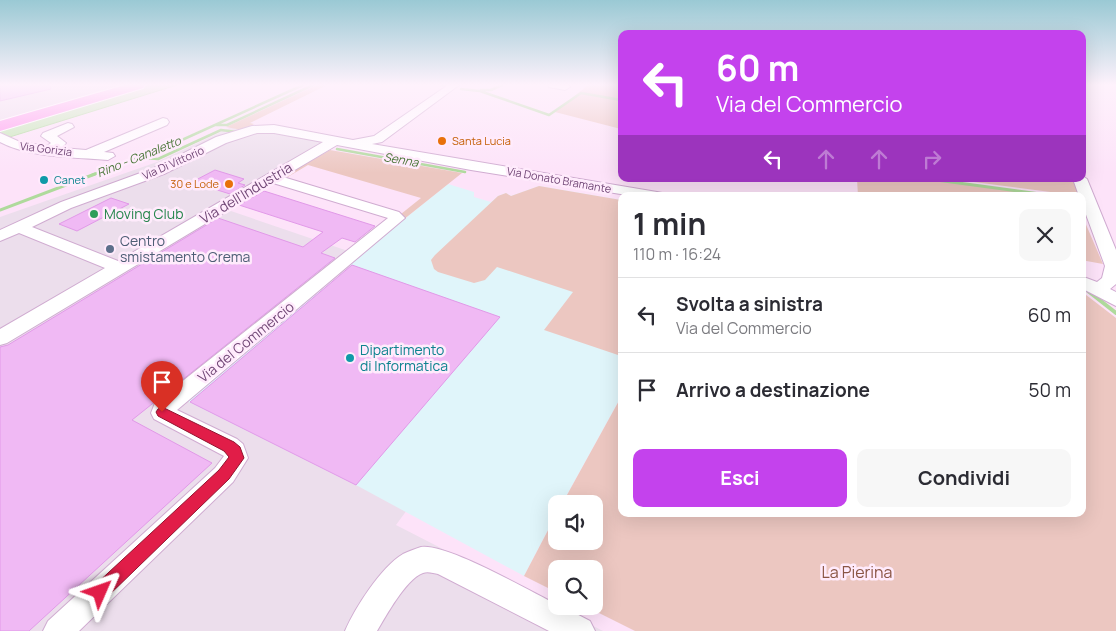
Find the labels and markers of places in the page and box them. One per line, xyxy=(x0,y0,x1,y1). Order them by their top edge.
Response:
place label: Santa Lucia xyxy=(452,133,511,148)
marker: Santa Lucia xyxy=(436,135,448,147)
place label: Canet xyxy=(54,172,85,187)
marker: Canet xyxy=(38,174,50,186)
place label: 30 e Lode xyxy=(170,176,220,191)
marker: 30 e Lode xyxy=(223,178,235,190)
place label: Moving Club xyxy=(104,204,183,223)
marker: Moving Club xyxy=(88,208,100,220)
place label: Centro smistamento Crema xyxy=(120,231,250,266)
marker: Centro smistamento Crema xyxy=(104,243,116,255)
place label: Dipartimento di Informatica xyxy=(360,340,448,375)
marker: Dipartimento di Informatica xyxy=(344,352,356,364)
pin xyxy=(141,361,183,412)

